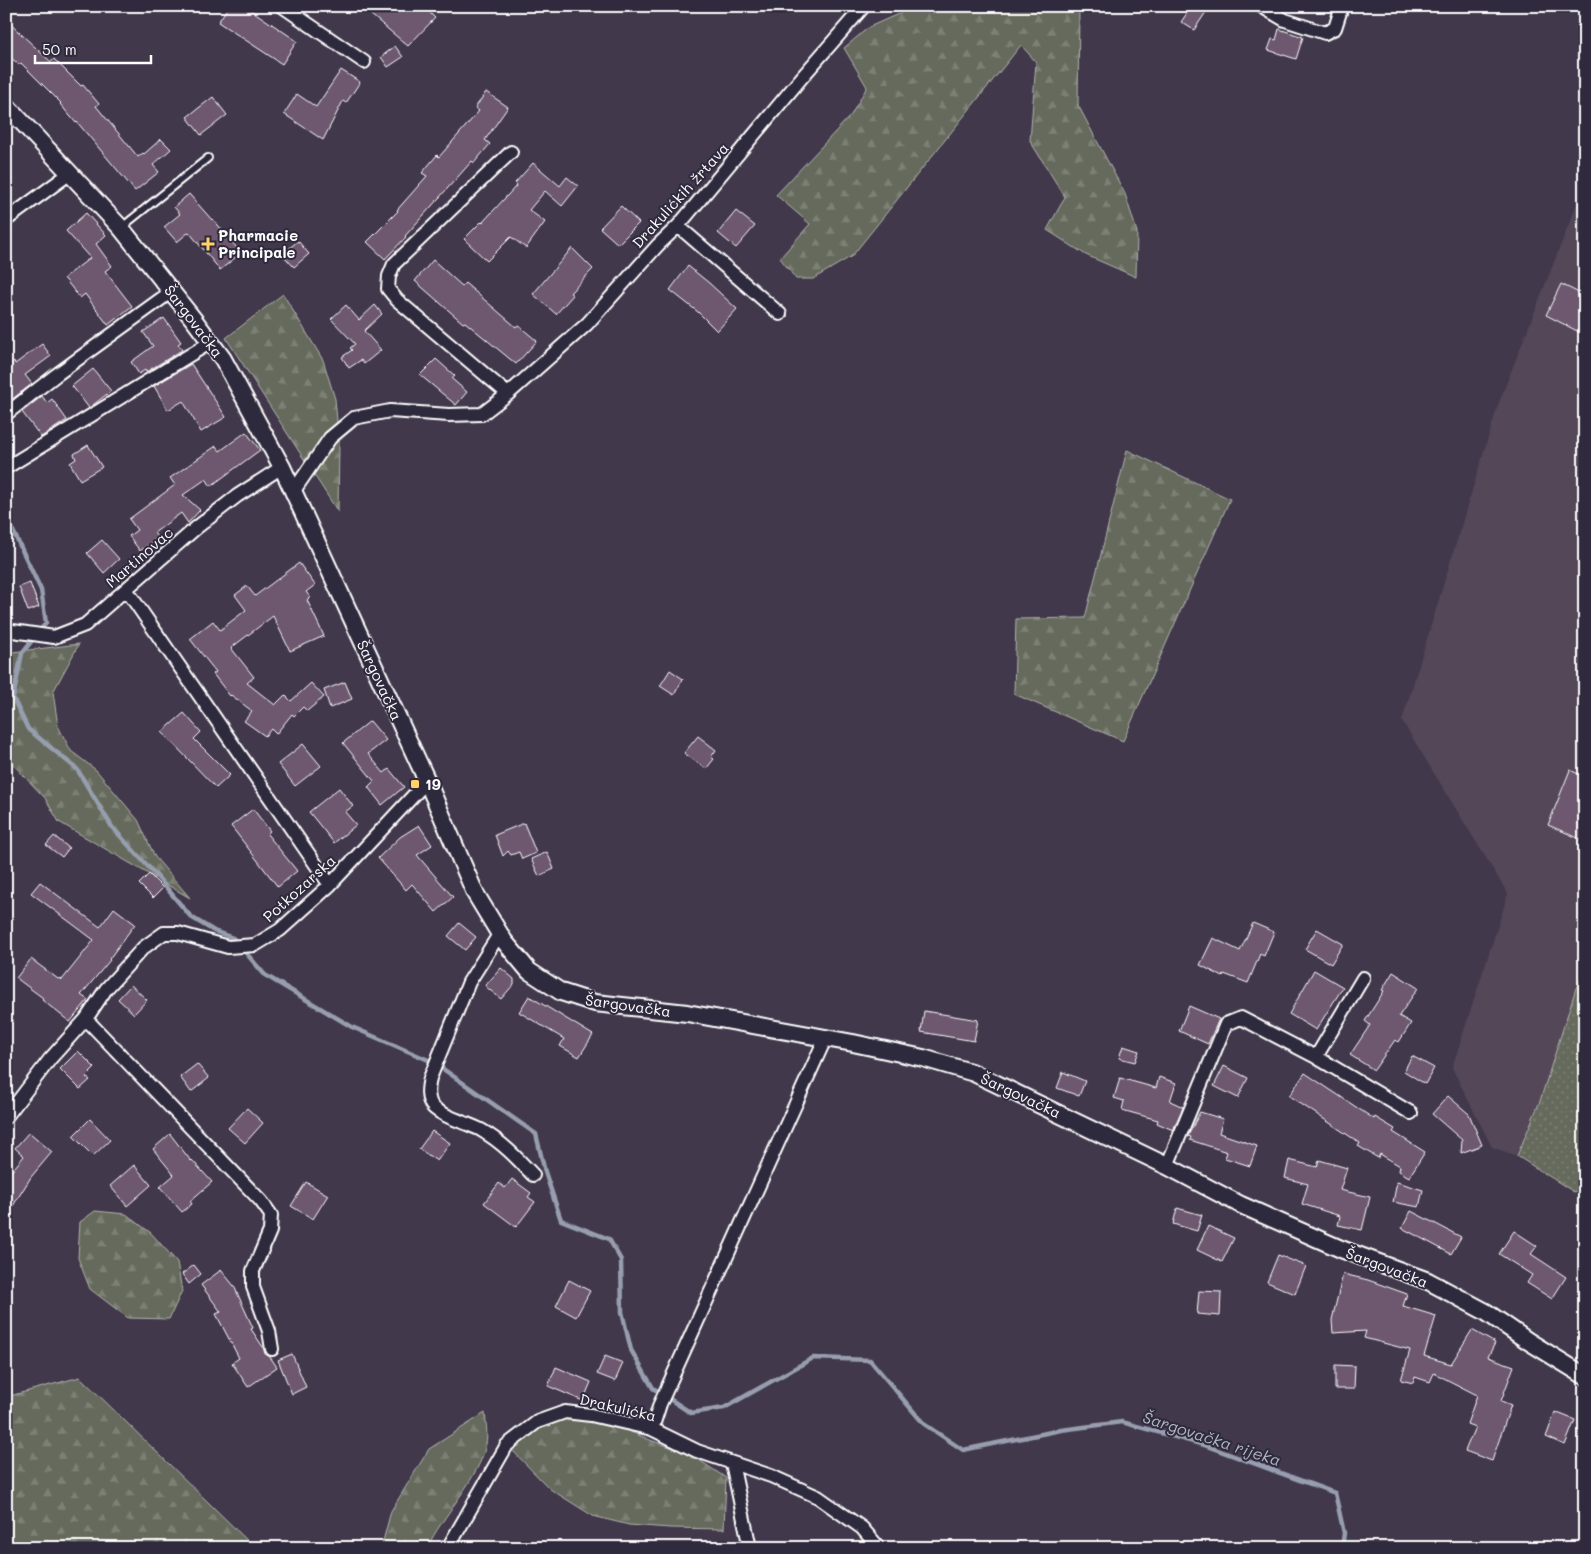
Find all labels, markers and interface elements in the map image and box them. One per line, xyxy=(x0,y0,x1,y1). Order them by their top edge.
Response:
scale bar xyxy=(35,32,151,64)
text: 50 m xyxy=(42,39,77,59)
street label: Drakulićkih žrtava xyxy=(627,138,733,252)
place label: Pharmacie Principale xyxy=(218,225,298,262)
marker: Pharmacie Principale xyxy=(202,238,214,250)
street label: Šargovačka xyxy=(160,281,228,361)
street label: Martinovac xyxy=(101,522,177,592)
street label: Šargovačka xyxy=(353,637,407,723)
place label: 19 xyxy=(425,774,441,794)
marker: 19 xyxy=(409,778,421,790)
street label: Potkozarska xyxy=(258,850,340,926)
street label: Šargovačka xyxy=(584,989,672,1021)
street label: Šargovačka xyxy=(978,1068,1064,1122)
street label: Šargovačka xyxy=(1343,1242,1431,1292)
street label: Drakulićka xyxy=(578,1389,658,1425)
water label: Šargovačka rijeka xyxy=(1140,1406,1284,1470)

